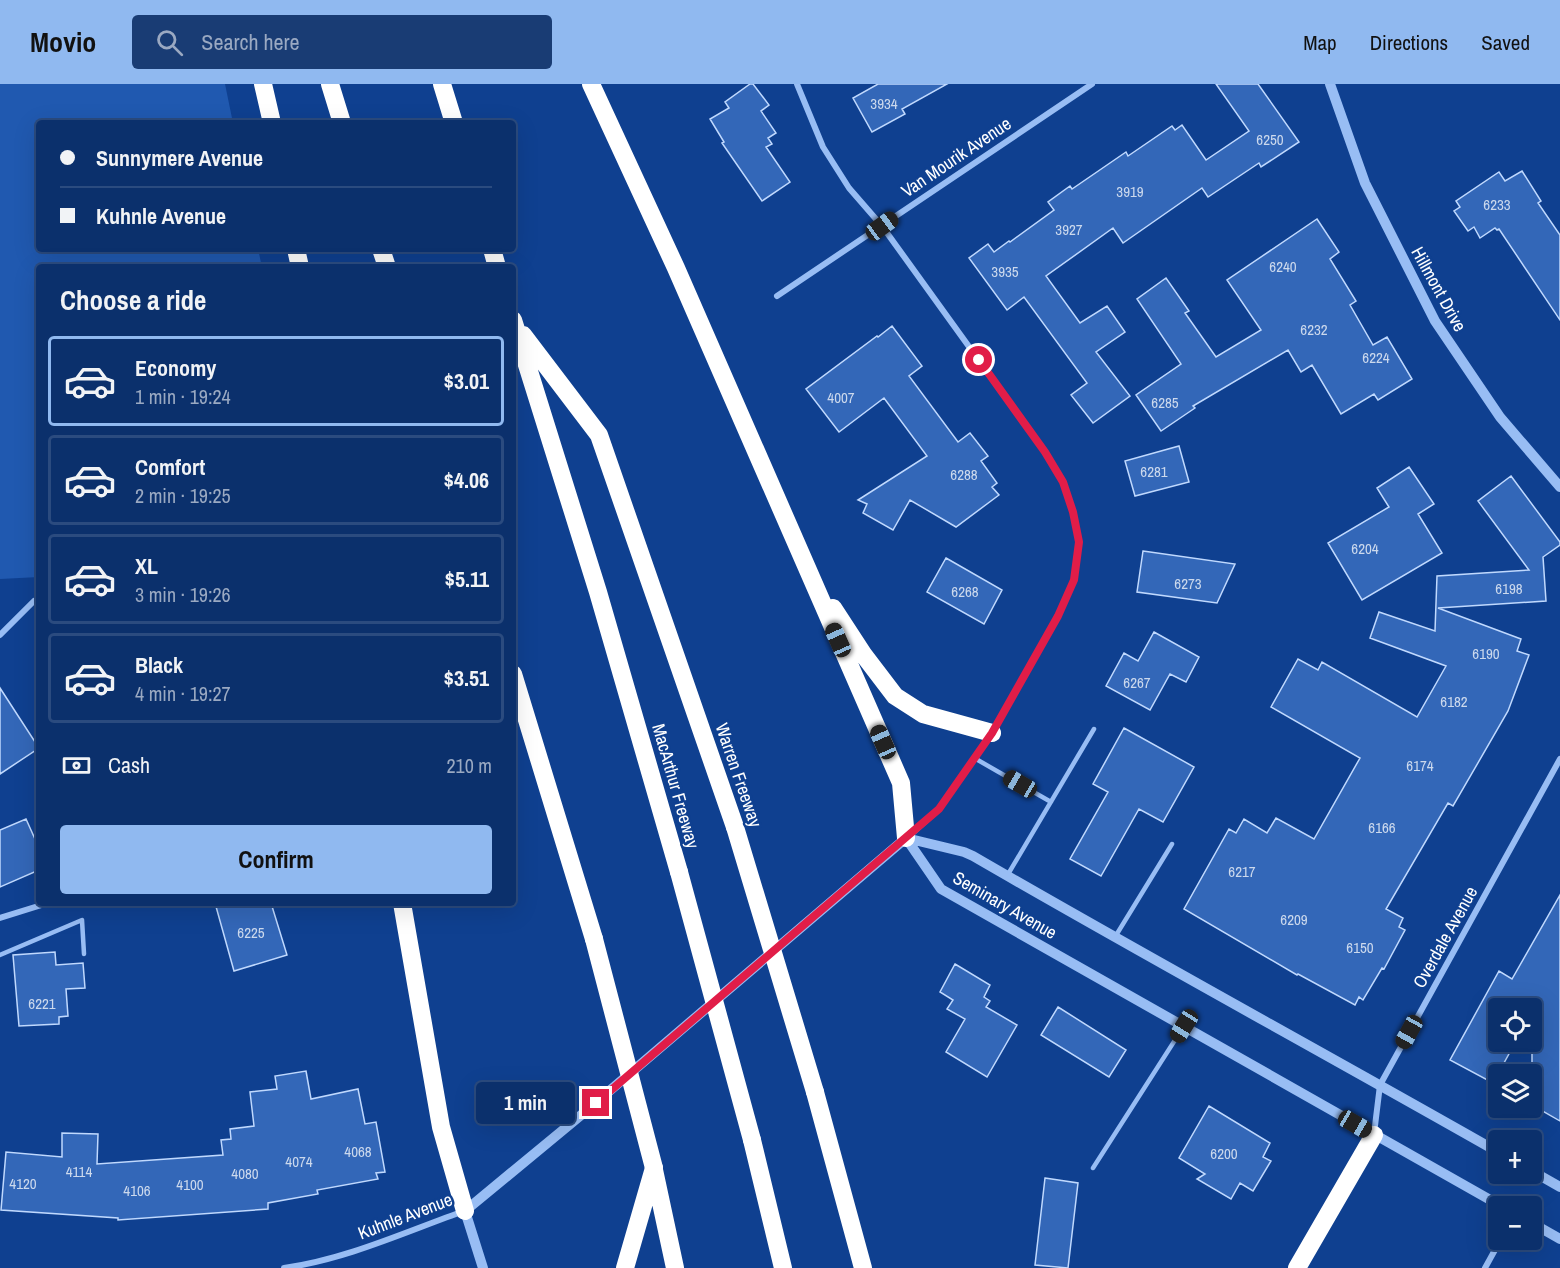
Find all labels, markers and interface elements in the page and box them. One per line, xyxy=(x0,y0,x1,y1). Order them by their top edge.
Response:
search box xyxy=(132,15,552,69)
text: Movio xyxy=(30,23,96,61)
icon: search xyxy=(153,26,186,59)
text: Search here xyxy=(201,27,300,57)
text: Map xyxy=(1303,28,1337,57)
text: Directions xyxy=(1370,28,1448,57)
text: Saved xyxy=(1481,28,1530,57)
house number: 3934 xyxy=(870,93,898,114)
street label: Van Mourik Avenue xyxy=(896,111,1016,203)
house number: 6250 xyxy=(1256,129,1284,150)
text: Sunnymere Avenue xyxy=(96,143,263,173)
house number: 3919 xyxy=(1116,181,1144,202)
house number: 6233 xyxy=(1483,194,1511,215)
text: Kuhnle Avenue xyxy=(96,201,226,231)
car xyxy=(862,208,902,244)
house number: 3927 xyxy=(1055,219,1083,240)
street label: Hillmont Drive xyxy=(1405,242,1473,336)
house number: 6240 xyxy=(1269,256,1297,277)
house number: 3935 xyxy=(991,261,1019,282)
text: Choose a ride xyxy=(60,282,206,318)
house number: 6232 xyxy=(1300,319,1328,340)
route start xyxy=(965,346,992,373)
house number: 6224 xyxy=(1362,347,1390,368)
text: Economy xyxy=(135,353,216,383)
icon: car xyxy=(63,354,117,408)
text: $3.01 xyxy=(444,366,489,396)
text: 1 min · 19:24 xyxy=(135,383,231,410)
house number: 4007 xyxy=(827,387,855,408)
house number: 6285 xyxy=(1151,392,1179,413)
text: Comfort xyxy=(135,452,205,482)
icon: car xyxy=(63,453,117,507)
house number: 6281 xyxy=(1140,461,1168,482)
house number: 6288 xyxy=(950,464,978,485)
text: $4.06 xyxy=(444,465,489,495)
text: 2 min · 19:25 xyxy=(135,482,231,509)
house number: 6204 xyxy=(1351,538,1379,559)
text: XL xyxy=(135,551,158,581)
icon: car xyxy=(63,552,117,606)
text: $5.11 xyxy=(445,564,489,594)
house number: 6273 xyxy=(1174,573,1202,594)
house number: 6198 xyxy=(1495,578,1523,599)
text: 3 min · 19:26 xyxy=(135,581,231,608)
house number: 6268 xyxy=(951,581,979,602)
car xyxy=(822,620,854,660)
house number: 6190 xyxy=(1472,643,1500,664)
text: Black xyxy=(135,650,183,680)
icon: car xyxy=(63,651,117,705)
text: $3.51 xyxy=(444,663,489,693)
house number: 6267 xyxy=(1123,672,1151,693)
text: 4 min · 19:27 xyxy=(135,680,231,707)
house number: 6182 xyxy=(1440,691,1468,712)
street label: Warren Freeway xyxy=(710,720,769,831)
street label: MacArthur Freeway xyxy=(646,721,706,852)
car xyxy=(867,722,899,762)
icon: cash xyxy=(60,749,93,782)
text: Cash xyxy=(108,750,150,780)
text: 210 m xyxy=(446,752,492,779)
house number: 6174 xyxy=(1406,755,1434,776)
car xyxy=(1000,767,1040,801)
house number: 6166 xyxy=(1368,817,1396,838)
button: Confirm xyxy=(60,825,492,894)
house number: 6217 xyxy=(1228,861,1256,882)
street label: Seminary Avenue xyxy=(948,865,1062,945)
street label: Overdale Avenue xyxy=(1407,882,1483,992)
house number: 6209 xyxy=(1280,909,1308,930)
house number: 6225 xyxy=(237,922,265,943)
house number: 6150 xyxy=(1346,937,1374,958)
house number: 6221 xyxy=(28,993,56,1014)
map controls xyxy=(1488,998,1542,1250)
button: locate xyxy=(1488,998,1542,1052)
car xyxy=(1167,1006,1201,1046)
car xyxy=(1392,1012,1426,1052)
button: layers xyxy=(1488,1064,1542,1118)
callout: 1 min xyxy=(476,1082,575,1124)
text: 1 min xyxy=(504,1089,547,1116)
route end xyxy=(582,1089,609,1116)
car xyxy=(1335,1107,1375,1141)
button: + xyxy=(1488,1130,1542,1184)
house number: 4068 xyxy=(344,1141,372,1162)
house number: 6200 xyxy=(1210,1143,1238,1164)
house number: 4074 xyxy=(285,1151,313,1172)
house number: 4114 xyxy=(66,1161,92,1182)
house number: 4080 xyxy=(231,1163,259,1184)
house number: 4120 xyxy=(9,1173,37,1194)
house number: 4100 xyxy=(176,1174,204,1195)
house number: 4106 xyxy=(123,1180,151,1201)
street label: Kuhnle Avenue xyxy=(354,1187,456,1245)
button: − xyxy=(1488,1196,1542,1250)

